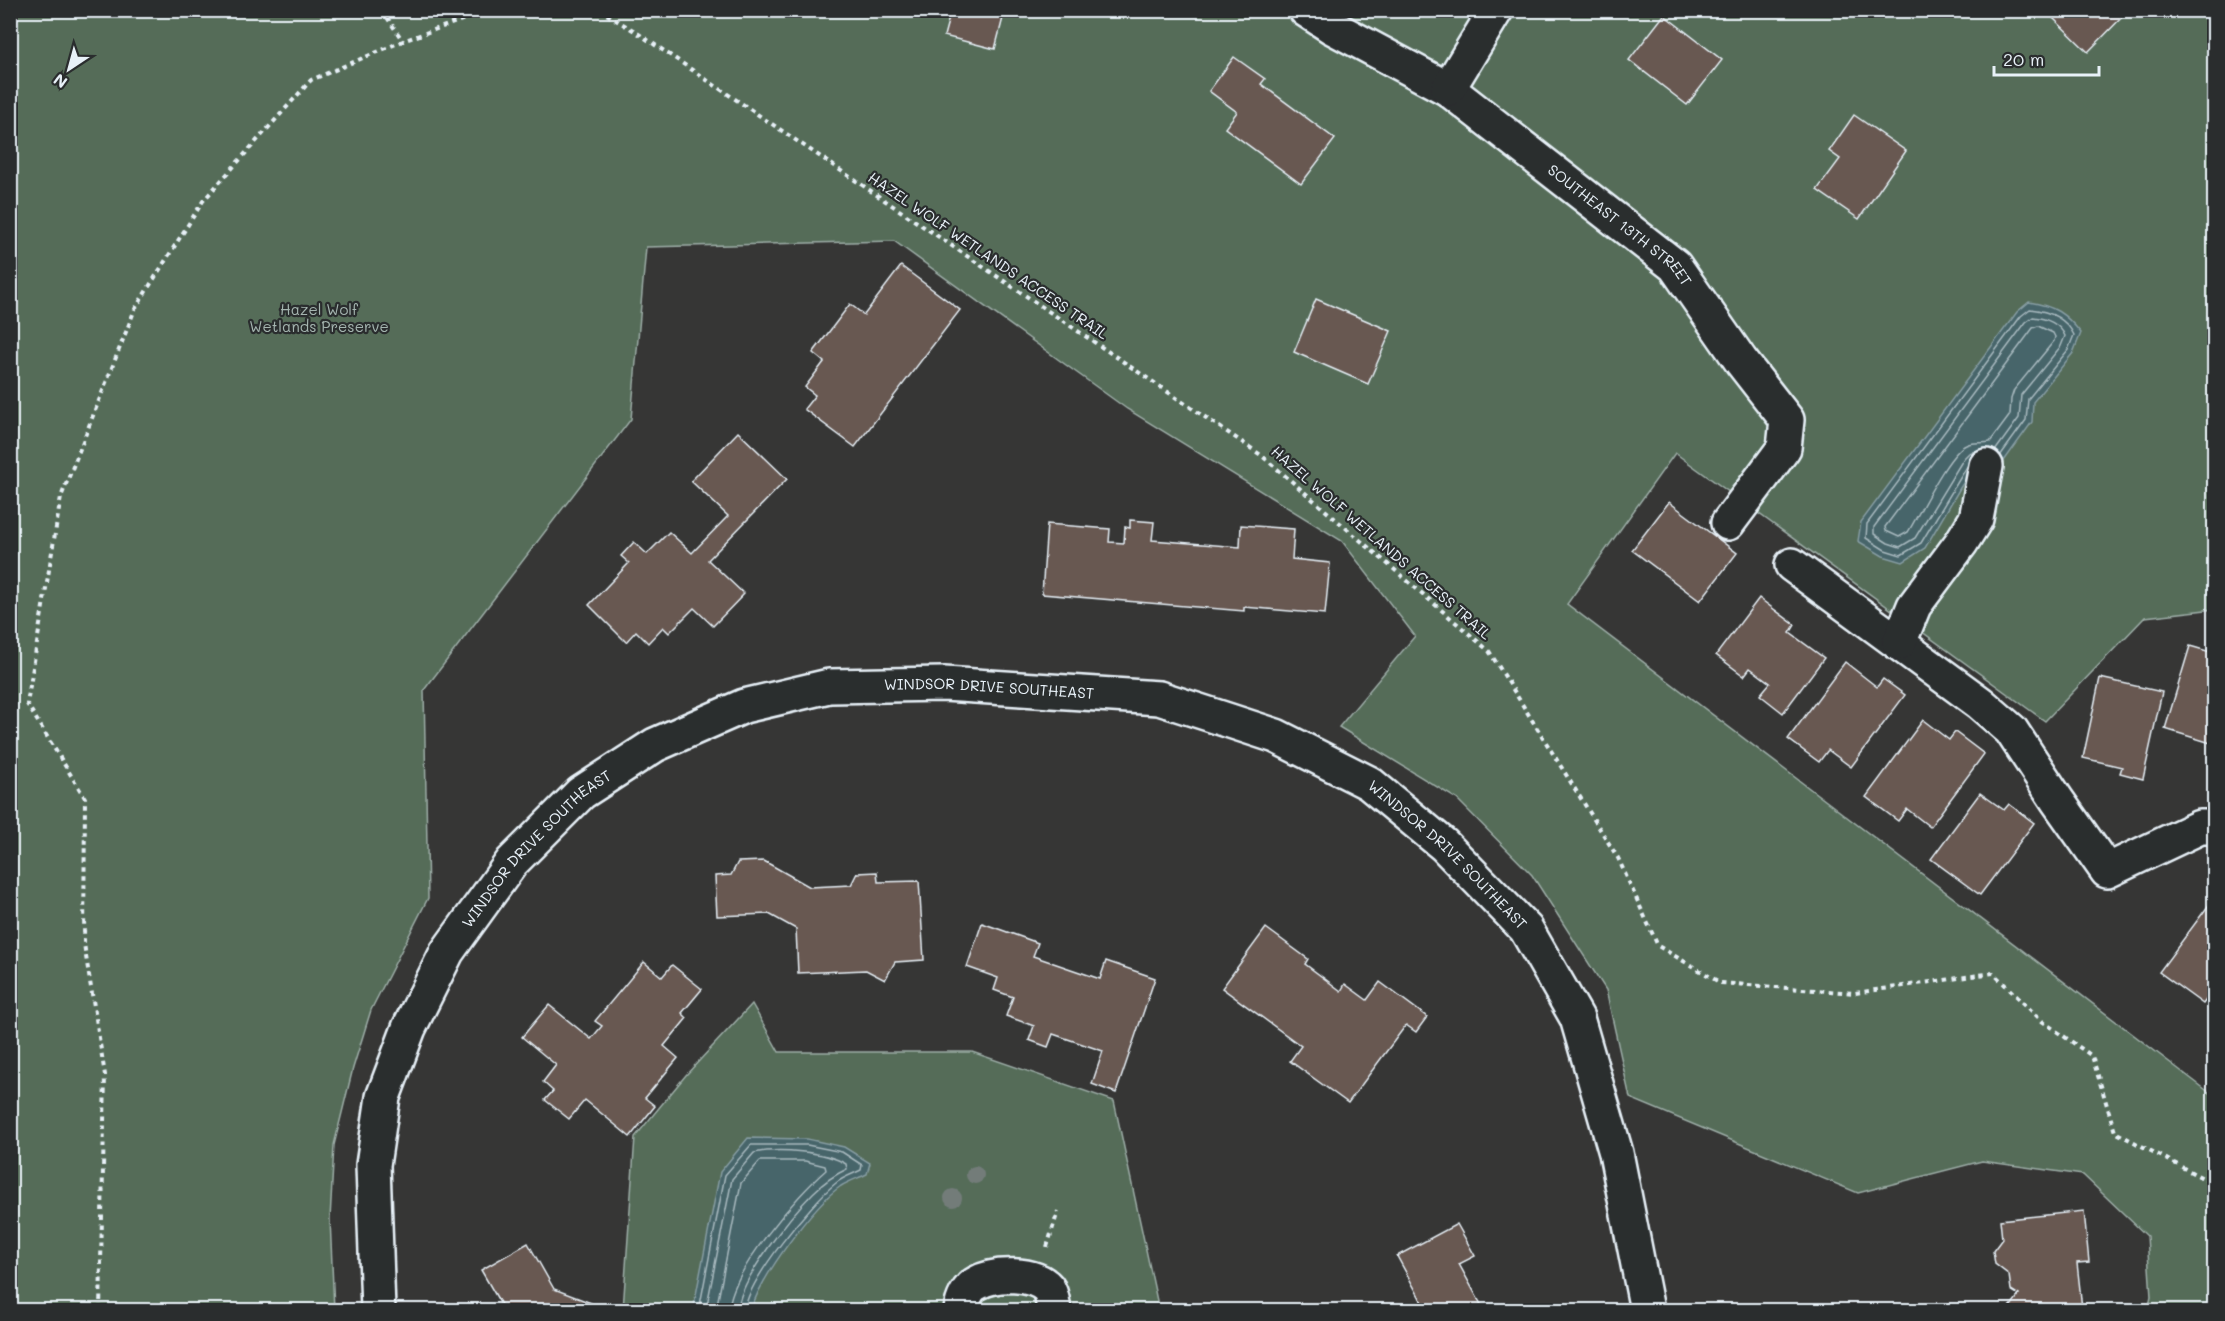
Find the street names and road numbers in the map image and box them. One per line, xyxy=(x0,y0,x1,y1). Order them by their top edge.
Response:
street label: SOUTHEAST 13TH STREET xyxy=(1544,159,1697,289)
street label: HAZEL WOLF WETLANDS ACCESS TRAIL xyxy=(865,167,1113,343)
street label: HAZEL WOLF WETLANDS ACCESS TRAIL xyxy=(1267,441,1496,644)
street label: WINDSOR DRIVE SOUTHEAST xyxy=(884,673,1095,703)
street label: WINDSOR DRIVE SOUTHEAST xyxy=(457,765,615,931)
street label: WINDSOR DRIVE SOUTHEAST xyxy=(1364,775,1532,933)

